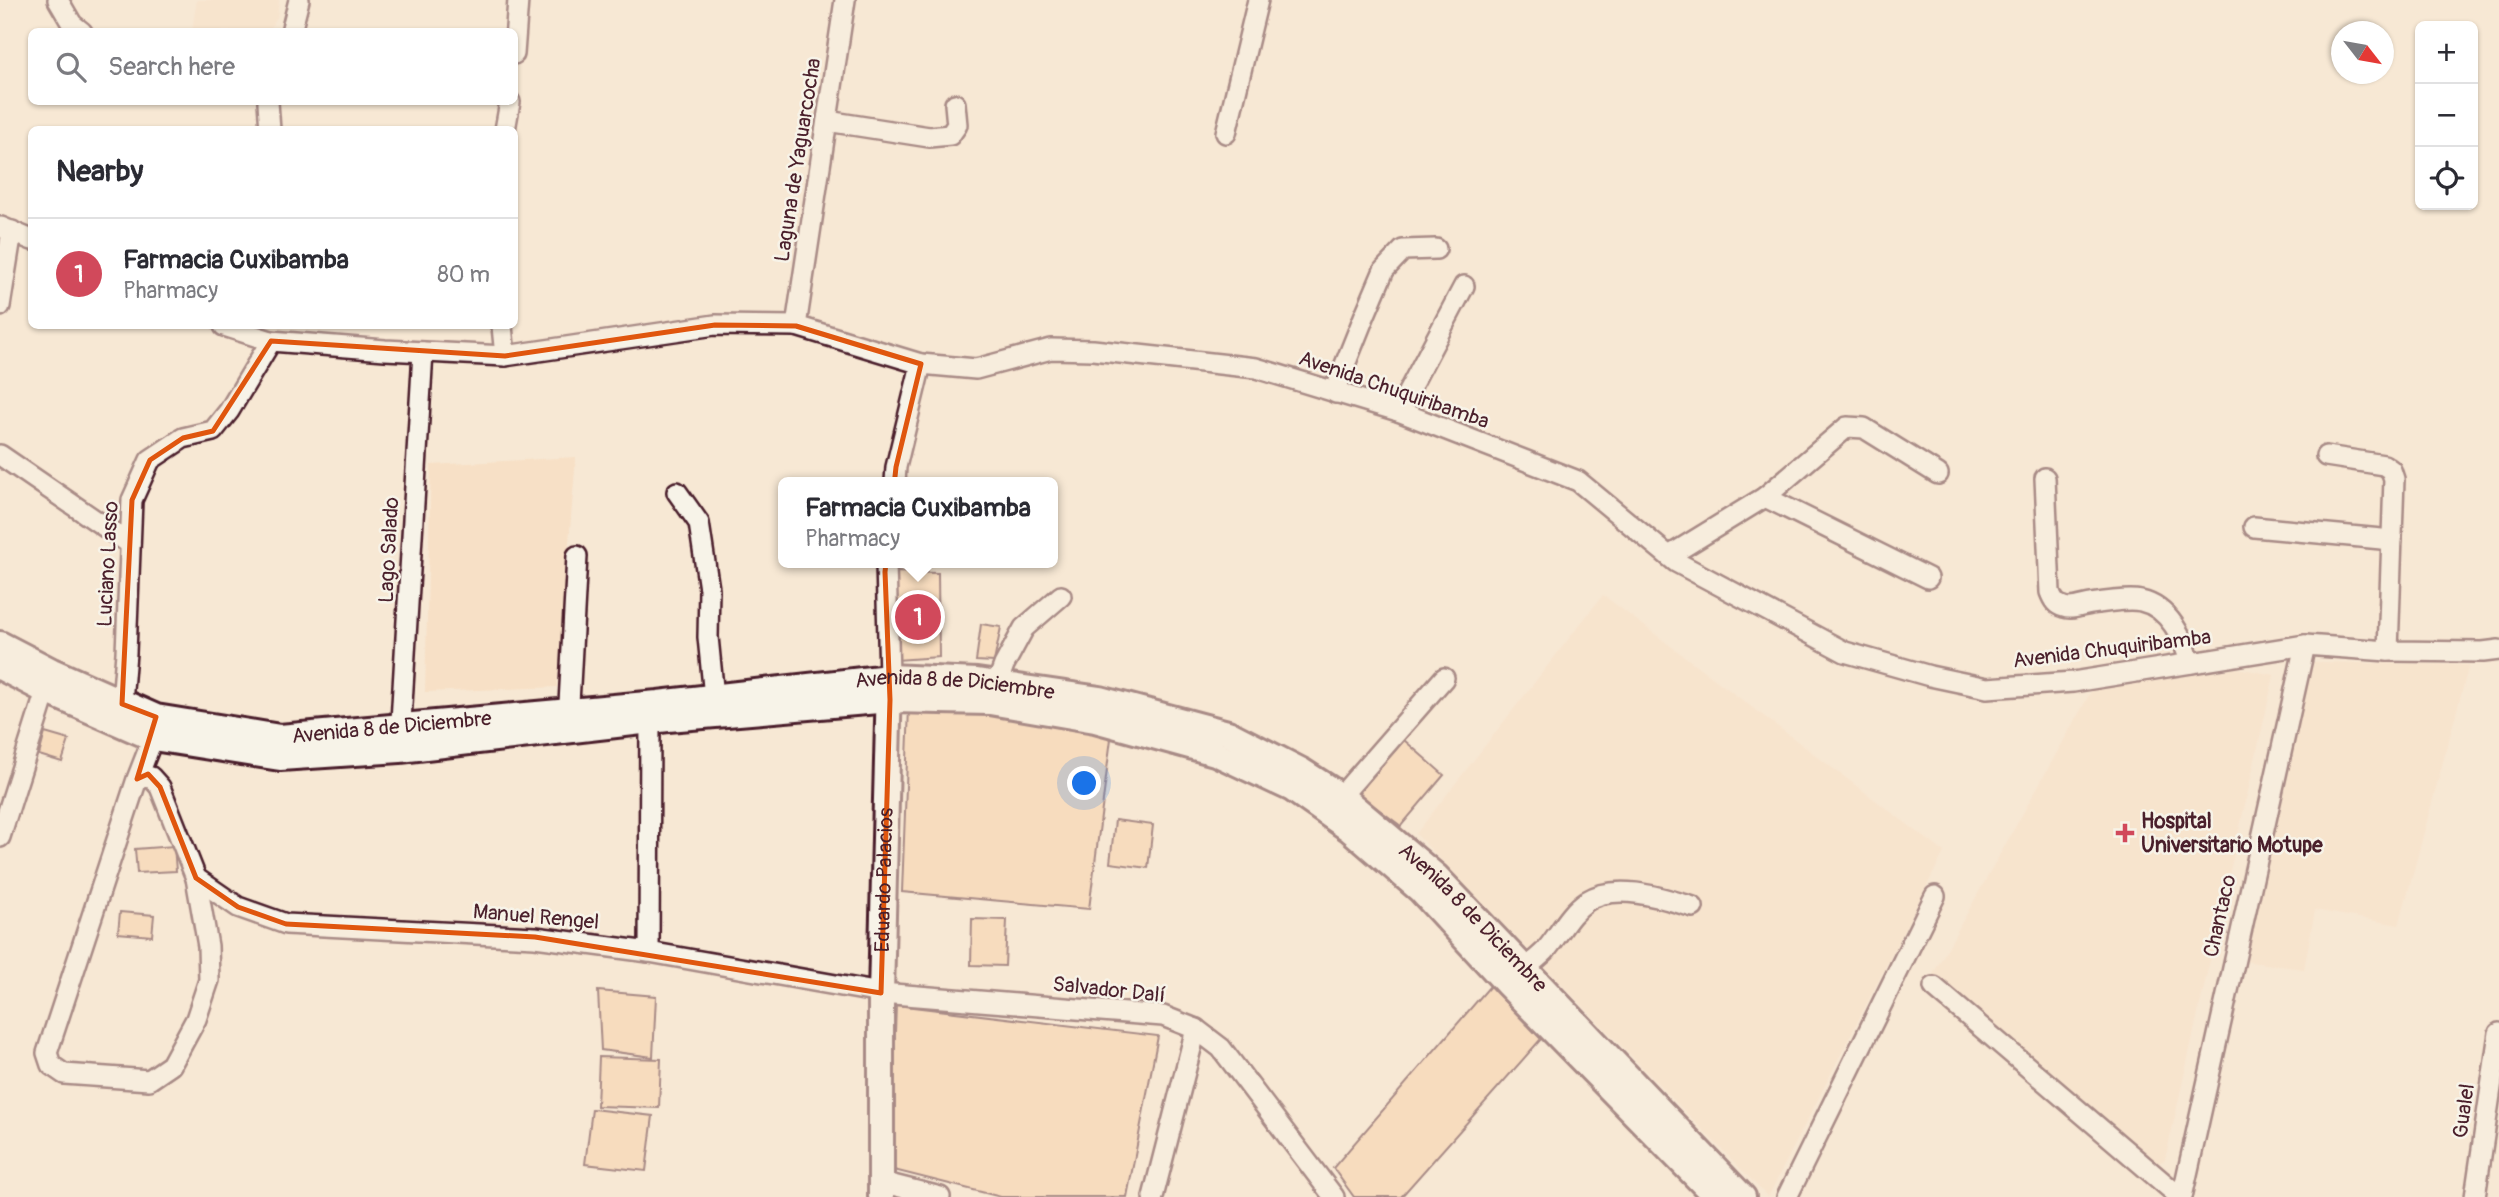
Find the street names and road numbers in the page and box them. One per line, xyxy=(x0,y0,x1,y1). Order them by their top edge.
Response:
street label: Laguna de Yaguarcocha xyxy=(769,56,827,264)
street label: Avenida Chuquiribamba xyxy=(1295,345,1493,435)
street label: Lago Salado xyxy=(373,496,405,604)
street label: Luciano Lasso xyxy=(91,501,125,627)
street label: Avenida Chuquiribamba xyxy=(2011,623,2213,675)
street label: Avenida 8 de Diciembre xyxy=(854,663,1057,706)
street label: Avenida 8 de Diciembre xyxy=(291,704,493,749)
street label: Eduardo Palacios xyxy=(869,807,899,953)
street label: Avenida 8 de Diciembre xyxy=(1393,837,1554,998)
street label: Chantaco xyxy=(2197,872,2243,960)
street label: Manuel Rengel xyxy=(472,898,600,936)
street label: Salvador Dalí xyxy=(1051,971,1167,1009)
street label: Gualel xyxy=(2447,1082,2481,1140)

